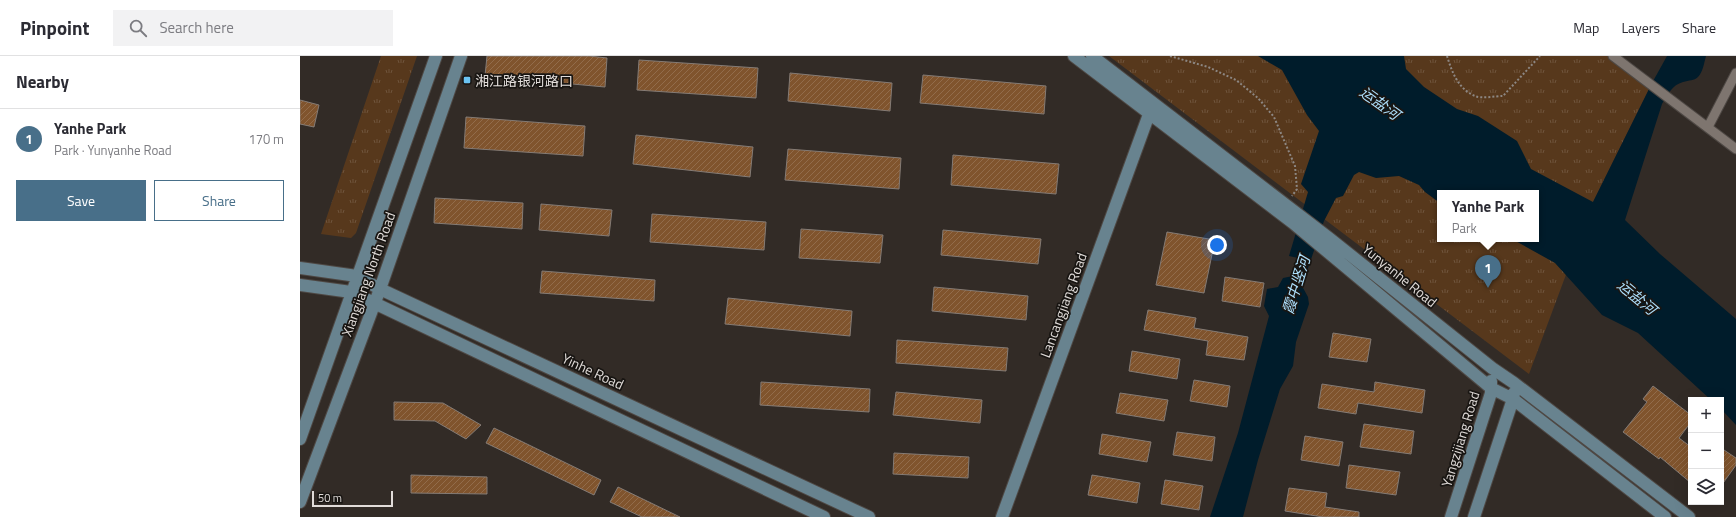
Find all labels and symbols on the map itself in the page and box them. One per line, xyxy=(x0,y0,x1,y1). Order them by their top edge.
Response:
place label: 湘江路银河路口 xyxy=(475,70,573,91)
marker: 湘江路银河路口 xyxy=(462,75,472,85)
water label: 运盐河 xyxy=(1355,80,1407,127)
street label: Xiangjiang North Road xyxy=(336,209,400,339)
your location xyxy=(1207,235,1227,255)
street label: Yunyanhe Road xyxy=(1358,238,1442,312)
street label: Lancangjiang Road xyxy=(1034,249,1092,361)
water label: 霞中竖河 xyxy=(1276,250,1317,317)
pin: 1 xyxy=(1475,255,1501,288)
water label: 运盐河 xyxy=(1612,274,1664,322)
street label: Yinhe Road xyxy=(559,348,627,394)
street label: Yangzijiang Road xyxy=(1435,389,1485,489)
scale bar xyxy=(312,489,393,508)

